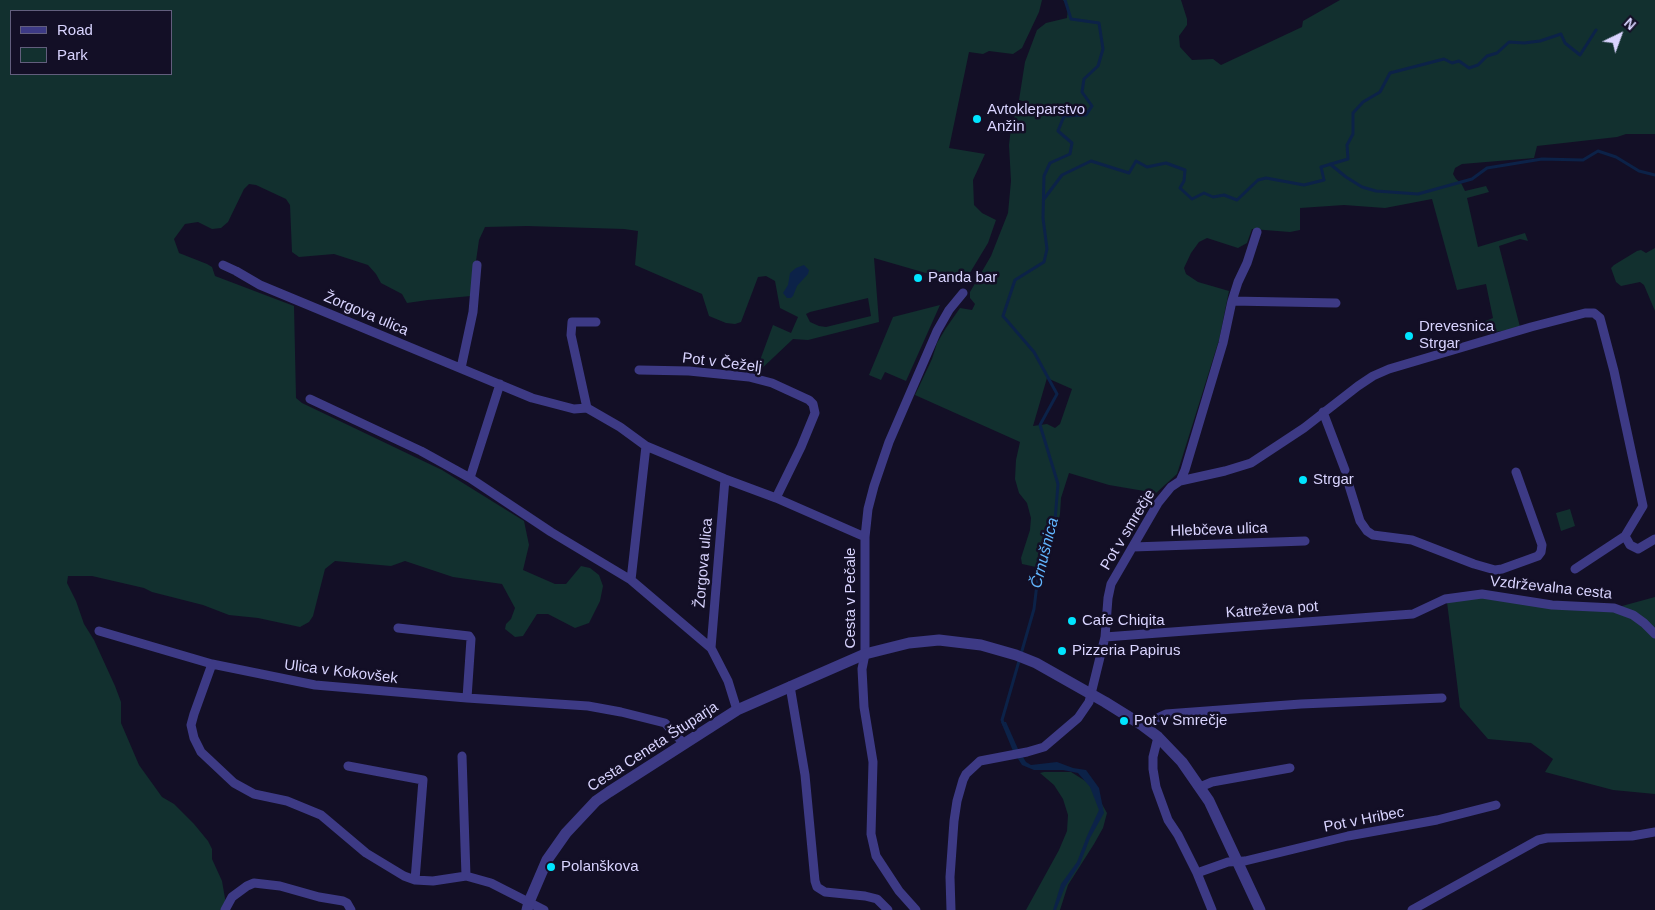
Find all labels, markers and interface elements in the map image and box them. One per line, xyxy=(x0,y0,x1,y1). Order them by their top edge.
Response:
legend xyxy=(10,10,172,75)
north arrow xyxy=(1595,10,1645,60)
text: N xyxy=(1621,15,1639,33)
text: Road xyxy=(57,21,93,38)
text: Park xyxy=(57,46,88,63)
place label: Avtokleparstvo Anžin xyxy=(987,101,1085,136)
marker: Avtokleparstvo Anžin xyxy=(971,113,983,125)
place label: Panda bar xyxy=(928,269,997,287)
marker: Panda bar xyxy=(912,272,924,284)
street label: Žorgova ulica xyxy=(321,288,411,340)
place label: Drevesnica Strgar xyxy=(1419,318,1494,353)
marker: Drevesnica Strgar xyxy=(1403,330,1415,342)
street label: Pot v Čeželj xyxy=(681,349,763,377)
place label: Strgar xyxy=(1313,471,1354,489)
marker: Strgar xyxy=(1297,474,1309,486)
street label: Pot v smrečje xyxy=(1097,486,1159,574)
water label: Črnušnica xyxy=(1027,516,1063,590)
street label: Žorgova ulica xyxy=(691,517,717,609)
street label: Hlebčeva ulica xyxy=(1170,519,1268,541)
street label: Cesta v Pečale xyxy=(842,548,860,648)
street label: Vzdrževalna cesta xyxy=(1489,573,1613,603)
street label: Katreževa pot xyxy=(1225,598,1319,622)
place label: Cafe Chiqita xyxy=(1082,612,1165,630)
marker: Cafe Chiqita xyxy=(1066,615,1078,627)
place label: Pizzeria Papirus xyxy=(1072,642,1180,660)
marker: Pizzeria Papirus xyxy=(1056,645,1068,657)
street label: Ulica v Kokovšek xyxy=(283,656,399,688)
street label: Cesta Ceneta Štuparja xyxy=(584,698,722,796)
place label: Pot v Smrečje xyxy=(1134,712,1227,730)
marker: Pot v Smrečje xyxy=(1118,715,1130,727)
street label: Pot v Hribec xyxy=(1322,803,1406,837)
place label: Polanškova xyxy=(561,858,639,876)
marker: Polanškova xyxy=(545,861,557,873)

